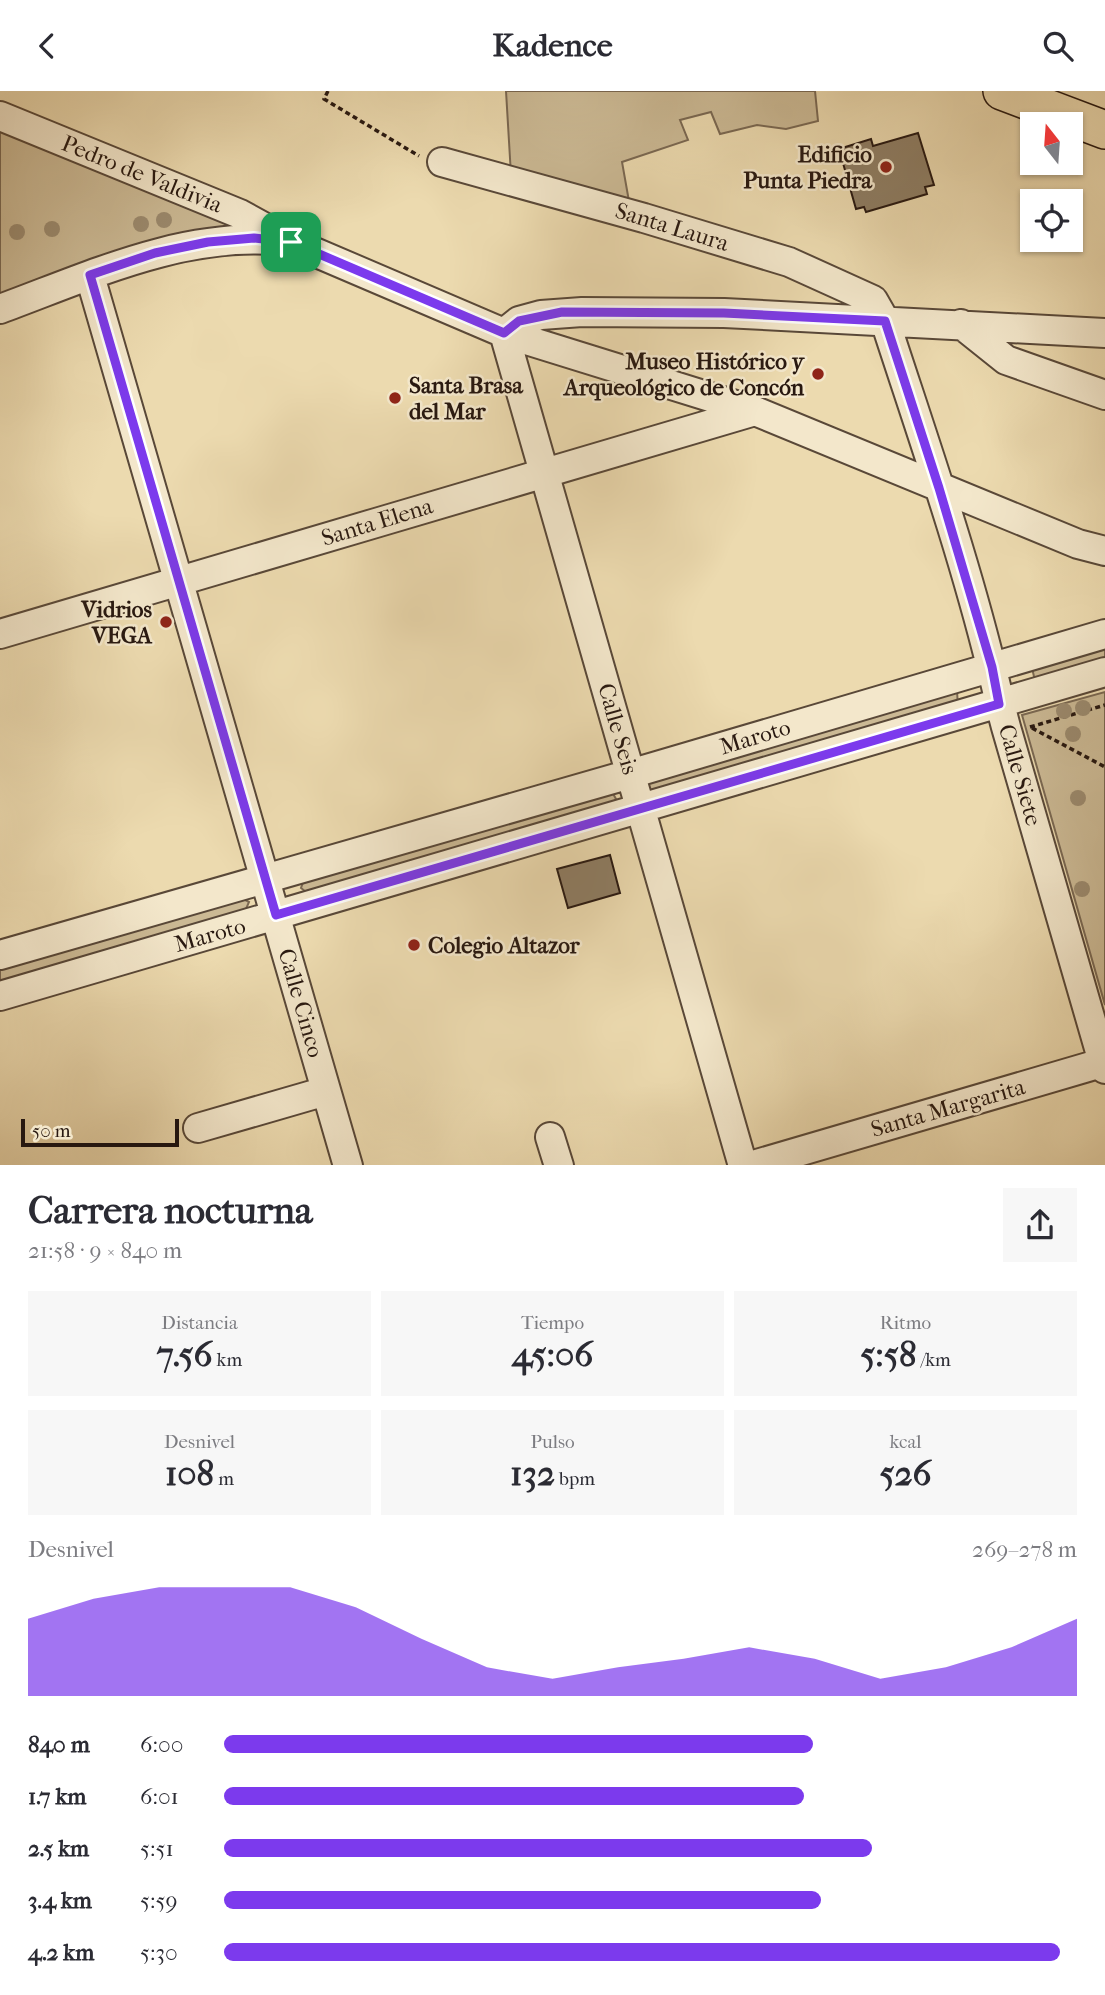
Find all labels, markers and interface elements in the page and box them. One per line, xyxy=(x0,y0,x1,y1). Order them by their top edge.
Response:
icon: back xyxy=(28,27,66,65)
text: Kadence xyxy=(492,27,613,64)
icon: search xyxy=(1039,27,1077,65)
north arrow xyxy=(1020,112,1083,175)
map controls xyxy=(1020,112,1083,252)
street label: Pedro de Valdivia xyxy=(58,130,226,219)
place label: Edificio Punta Piedra xyxy=(743,141,873,194)
marker: Edificio Punta Piedra xyxy=(878,159,894,175)
button: locate xyxy=(1020,189,1083,252)
street label: Santa Laura xyxy=(612,197,732,257)
pin xyxy=(261,212,321,272)
icon: arrive xyxy=(272,223,310,261)
place label: Museo Histórico y Arqueológico de Concón xyxy=(562,348,806,401)
marker: Museo Histórico y Arqueológico de Concón xyxy=(810,366,826,382)
place label: Santa Brasa del Mar xyxy=(409,372,524,425)
marker: Santa Brasa del Mar xyxy=(387,390,403,406)
street label: Santa Elena xyxy=(318,492,436,552)
place label: Vidrios VEGA xyxy=(80,596,153,649)
marker: Vidrios VEGA xyxy=(158,614,174,630)
street label: Calle Seis xyxy=(592,680,644,778)
street label: Maroto xyxy=(716,713,794,761)
street label: Calle Siete xyxy=(993,721,1047,829)
street label: Maroto xyxy=(171,912,249,958)
place label: Colegio Altazor xyxy=(428,932,581,959)
marker: Colegio Altazor xyxy=(406,937,422,953)
street label: Calle Cinco xyxy=(273,945,329,1061)
street label: Santa Margarita xyxy=(868,1073,1029,1143)
scale bar xyxy=(21,1117,178,1148)
text: 50 m xyxy=(32,1120,71,1142)
text: Carrera nocturna xyxy=(28,1188,313,1233)
button: share xyxy=(1003,1188,1077,1262)
text: 21:58 · 9 × 840 m xyxy=(28,1237,182,1264)
text: Distancia xyxy=(161,1312,238,1334)
text: Tiempo xyxy=(521,1312,584,1334)
text: Ritmo xyxy=(880,1312,931,1334)
text: 7.56 xyxy=(157,1334,213,1375)
text: 45:06 xyxy=(512,1334,593,1375)
text: 5:58 xyxy=(860,1334,917,1375)
text: km xyxy=(213,1349,242,1371)
text: /km xyxy=(917,1349,951,1371)
text: Desnivel xyxy=(164,1431,235,1453)
text: Pulso xyxy=(530,1431,575,1453)
text: kcal xyxy=(890,1431,921,1453)
text: 108 xyxy=(165,1453,214,1494)
text: 132 xyxy=(510,1453,555,1494)
text: 526 xyxy=(879,1453,932,1494)
text: m xyxy=(214,1468,234,1490)
text: bpm xyxy=(555,1468,595,1490)
text: Desnivel xyxy=(28,1536,114,1563)
text: 269–278 m xyxy=(972,1536,1077,1563)
text: 840 m xyxy=(28,1731,90,1758)
text: 6:00 xyxy=(140,1731,183,1758)
text: 1.7 km xyxy=(28,1783,86,1810)
text: 6:01 xyxy=(140,1783,179,1810)
text: 2.5 km xyxy=(28,1835,89,1862)
text: 5:51 xyxy=(140,1835,174,1862)
text: 3.4 km xyxy=(28,1887,92,1914)
text: 5:59 xyxy=(140,1887,178,1914)
text: 4.2 km xyxy=(28,1939,94,1966)
text: 5:30 xyxy=(140,1939,178,1966)

